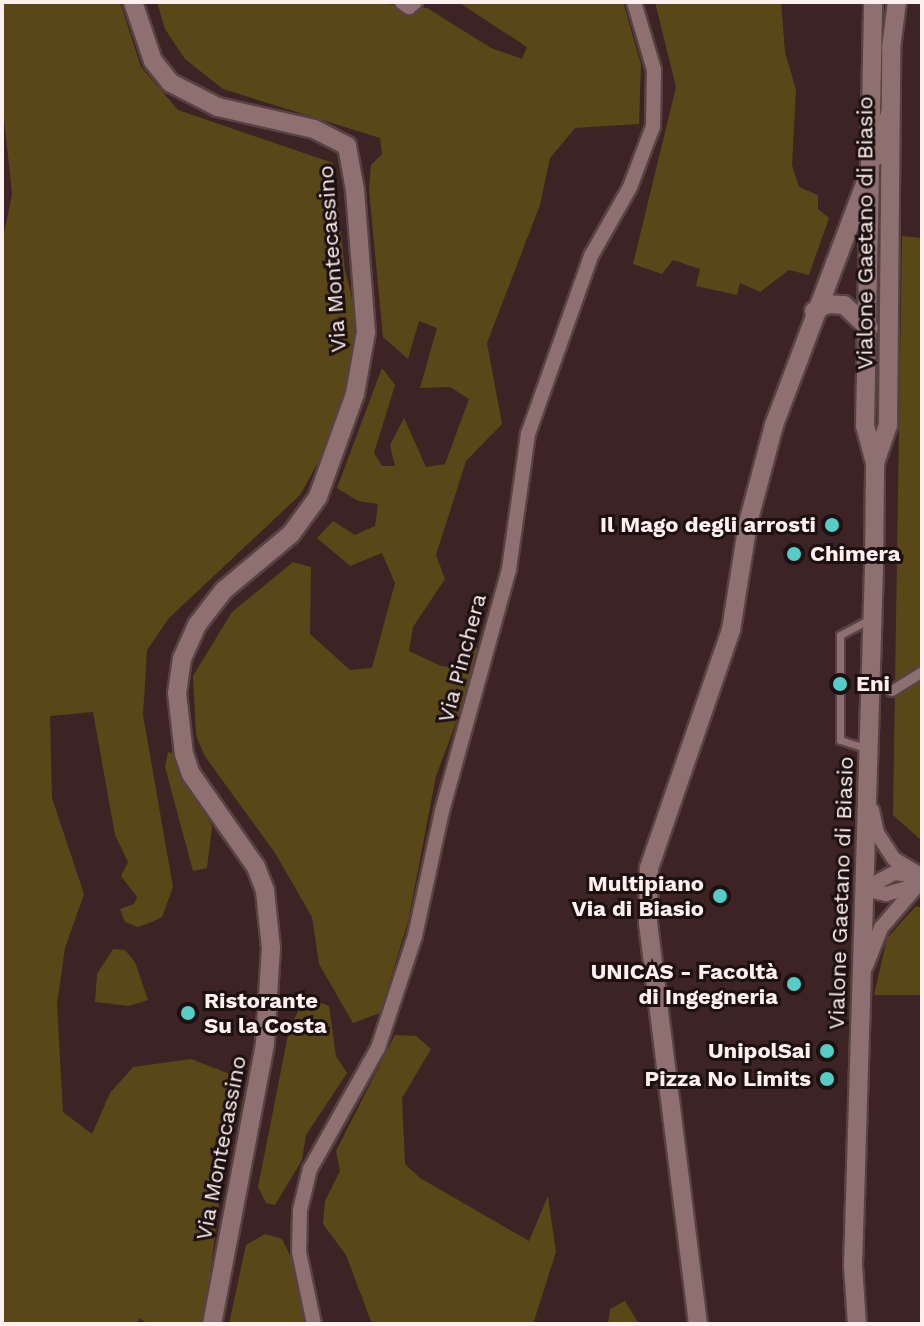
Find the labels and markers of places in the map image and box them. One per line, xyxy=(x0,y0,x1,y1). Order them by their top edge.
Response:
place label: Il Mago degli arrosti xyxy=(600,512,816,538)
marker: Il Mago degli arrosti xyxy=(823,516,841,534)
place label: Chimera xyxy=(810,541,901,567)
marker: Chimera xyxy=(785,545,803,563)
place label: Eni xyxy=(856,671,890,697)
marker: Eni xyxy=(831,675,849,693)
place label: Multipiano Via di Biasio xyxy=(572,870,704,922)
marker: Multipiano Via di Biasio xyxy=(711,887,729,905)
place label: UNICAS - Facoltà di Ingegneria xyxy=(591,958,778,1010)
marker: UNICAS - Facoltà di Ingegneria xyxy=(785,975,803,993)
place label: Ristorante Su la Costa xyxy=(204,987,327,1038)
marker: Ristorante Su la Costa xyxy=(179,1004,197,1022)
place label: UnipolSai xyxy=(708,1038,811,1064)
marker: UnipolSai xyxy=(818,1042,836,1060)
place label: Pizza No Limits xyxy=(644,1066,811,1092)
marker: Pizza No Limits xyxy=(818,1070,836,1088)

